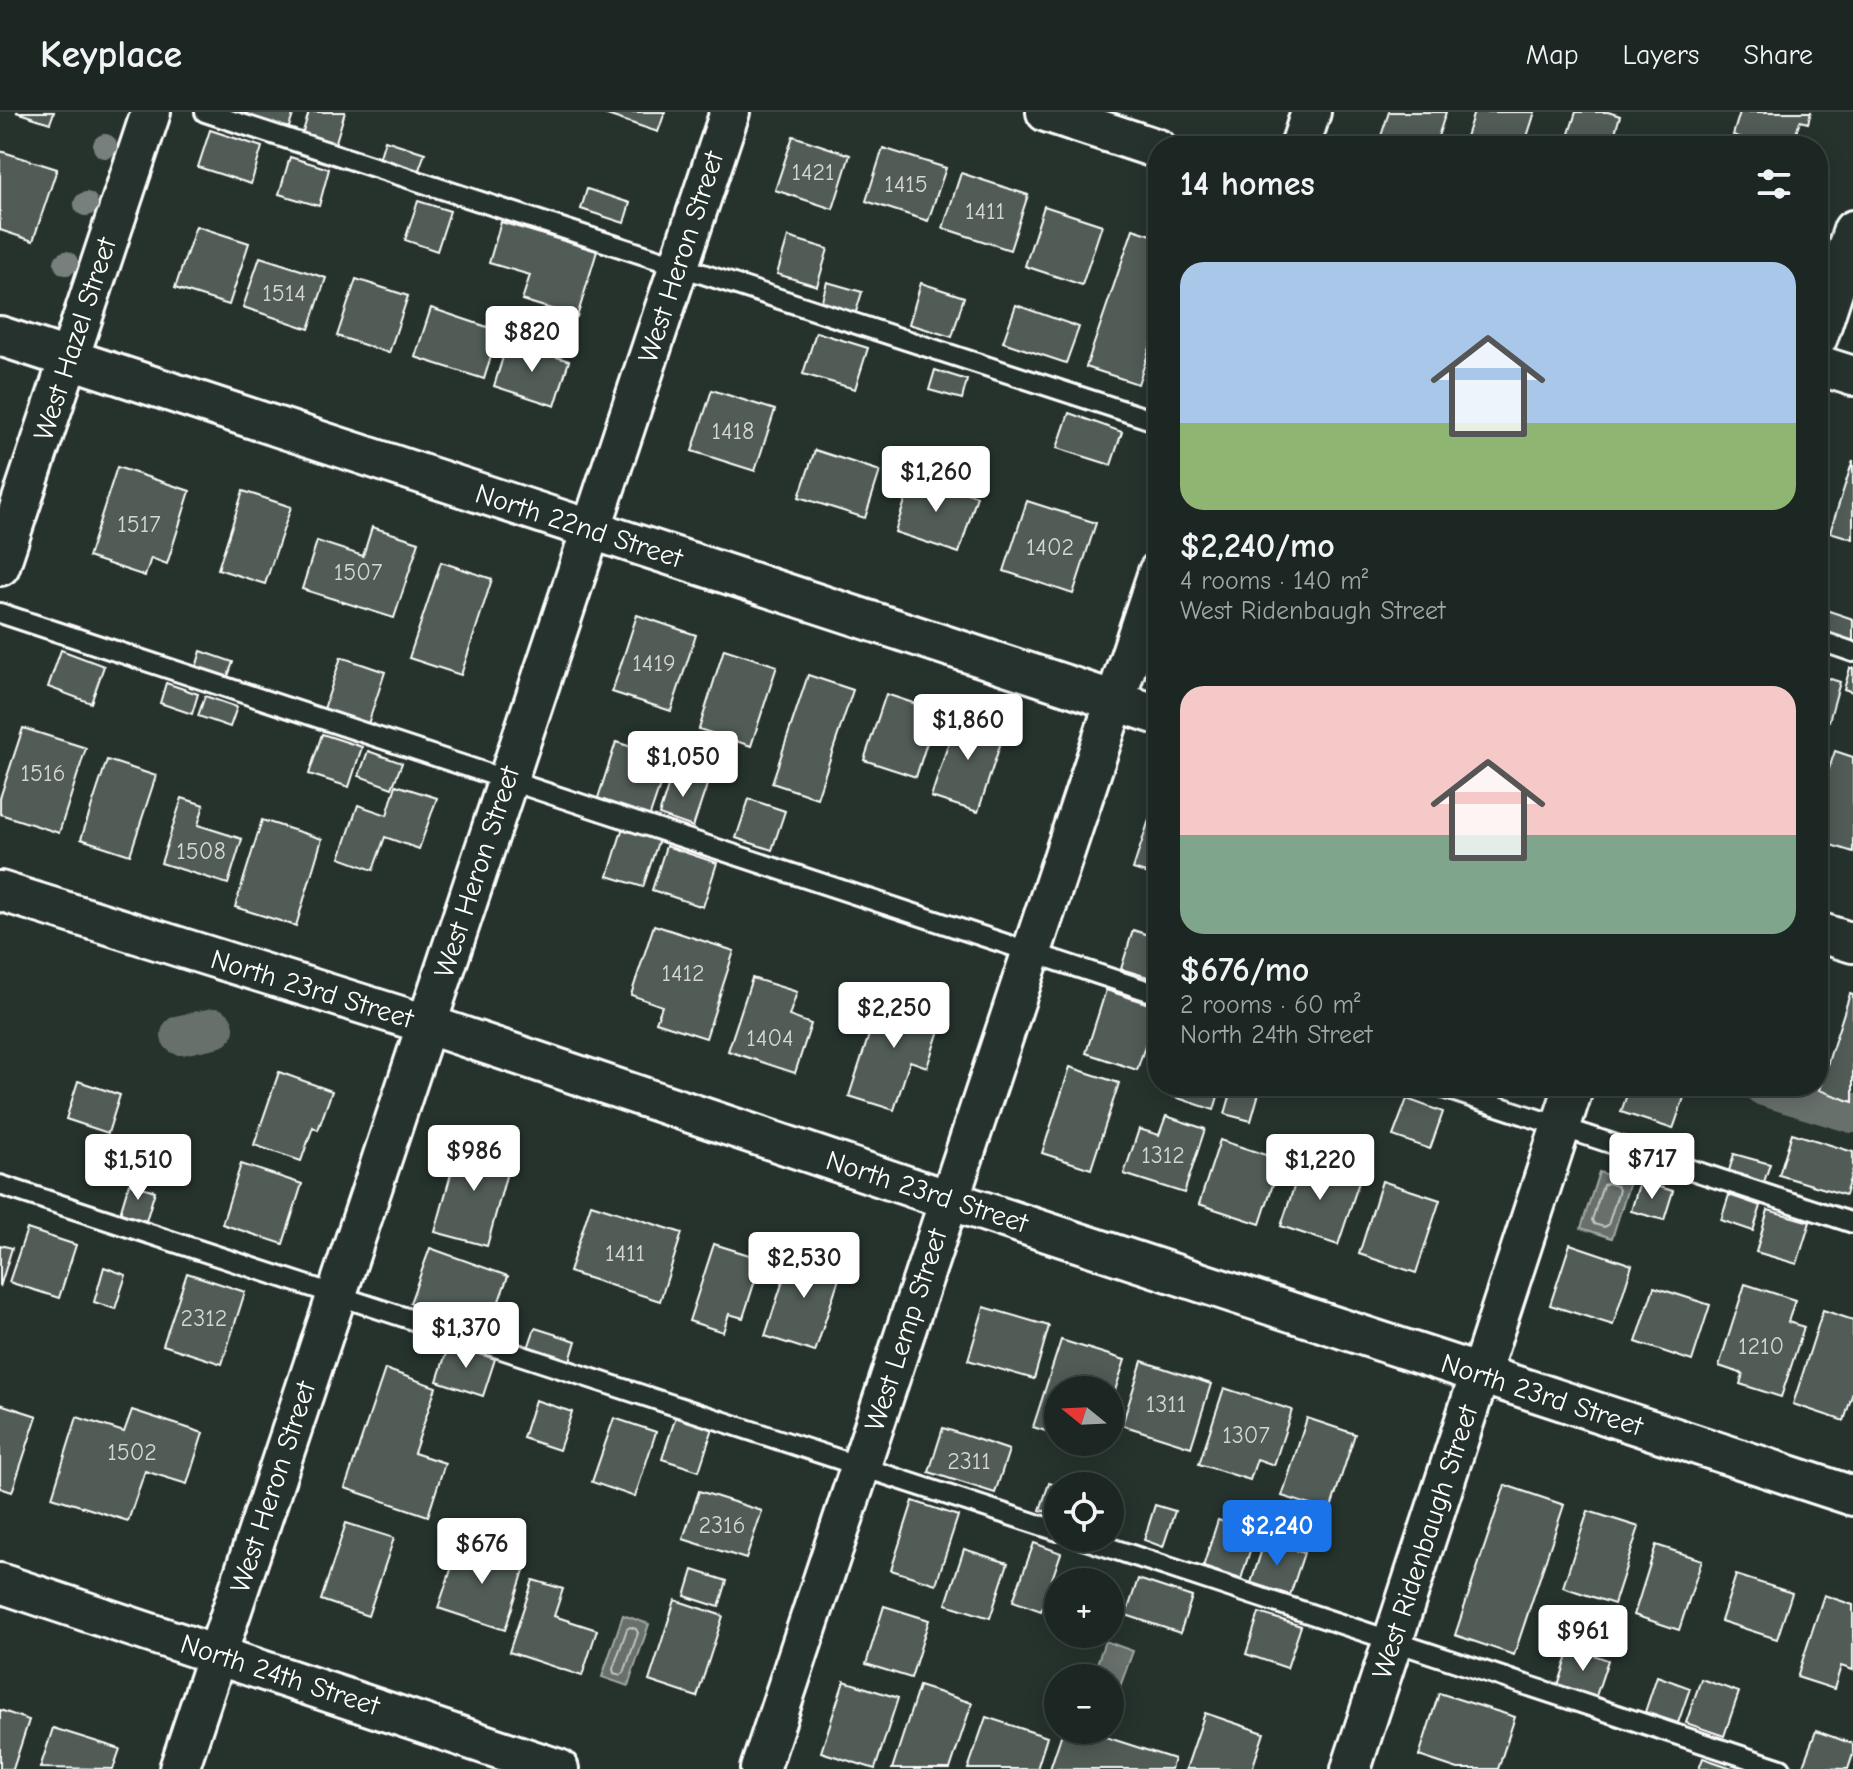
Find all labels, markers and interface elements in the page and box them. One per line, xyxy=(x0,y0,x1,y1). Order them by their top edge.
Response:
text: Keyplace xyxy=(40,33,182,77)
text: Map xyxy=(1526,39,1579,71)
text: Layers xyxy=(1623,39,1699,71)
text: Share xyxy=(1743,39,1813,71)
street label: West Heron Street xyxy=(632,146,731,367)
house number: 1421 xyxy=(791,158,835,186)
icon: filters xyxy=(1752,162,1796,206)
text: 14 homes xyxy=(1180,164,1315,204)
house number: 1415 xyxy=(884,170,928,198)
house number: 1411 xyxy=(965,197,1005,225)
street label: West Hazel Street xyxy=(27,233,123,444)
house number: 1514 xyxy=(262,279,306,307)
pin: $820 xyxy=(485,306,579,374)
icon: home xyxy=(1416,314,1560,458)
text: $820 xyxy=(504,317,560,347)
house number: 1418 xyxy=(712,417,754,445)
pin: $1,260 xyxy=(871,446,1001,514)
text: $1,260 xyxy=(900,457,972,487)
street label: North 22nd Street xyxy=(471,477,688,575)
house number: 1517 xyxy=(117,510,161,538)
text: $2,240/mo xyxy=(1180,526,1335,566)
house number: 1402 xyxy=(1026,533,1074,561)
house number: 1507 xyxy=(334,558,382,586)
text: 4 rooms · 140 m² xyxy=(1180,566,1368,596)
text: West Ridenbaugh Street xyxy=(1180,596,1445,626)
house number: 1419 xyxy=(632,649,676,677)
pin: $1,860 xyxy=(903,694,1033,762)
text: $1,860 xyxy=(932,705,1004,735)
pin: $1,050 xyxy=(618,731,748,799)
icon: home xyxy=(1416,738,1560,882)
text: $1,050 xyxy=(646,742,720,772)
house number: 1516 xyxy=(20,759,66,787)
street label: West Heron Street xyxy=(428,761,527,982)
house number: 1508 xyxy=(176,837,226,865)
street label: North 23rd Street xyxy=(207,943,418,1035)
text: $676/mo xyxy=(1180,950,1309,990)
house number: 1412 xyxy=(661,959,705,987)
pin: $2,250 xyxy=(829,982,959,1050)
text: 2 rooms · 60 m² xyxy=(1180,990,1361,1020)
text: $2,250 xyxy=(856,993,932,1023)
text: North 24th Street xyxy=(1180,1020,1372,1050)
house number: 1404 xyxy=(746,1024,794,1052)
pin: $986 xyxy=(427,1125,521,1193)
pin: $717 xyxy=(1605,1133,1699,1201)
pin: $1,510 xyxy=(73,1134,203,1202)
pin: $1,220 xyxy=(1255,1134,1385,1202)
text: $986 xyxy=(446,1136,502,1166)
house number: 1312 xyxy=(1141,1141,1185,1169)
street label: North 23rd Street xyxy=(822,1144,1033,1240)
text: $717 xyxy=(1627,1144,1677,1174)
text: $1,510 xyxy=(103,1145,173,1175)
text: $1,220 xyxy=(1284,1145,1356,1175)
street label: West Lemp Street xyxy=(858,1224,954,1435)
pin: $2,530 xyxy=(739,1232,869,1300)
house number: 1411 xyxy=(605,1239,645,1267)
text: $2,530 xyxy=(766,1243,842,1273)
pin: $1,370 xyxy=(401,1302,531,1370)
house number: 2312 xyxy=(181,1304,227,1332)
text: $1,370 xyxy=(431,1313,501,1343)
house number: 1210 xyxy=(1738,1332,1784,1360)
street label: North 23rd Street xyxy=(1437,1347,1648,1443)
street label: West Heron Street xyxy=(224,1376,323,1597)
north arrow xyxy=(1044,1376,1124,1456)
map controls xyxy=(1044,1376,1124,1744)
house number: 1311 xyxy=(1146,1390,1186,1418)
street label: West Ridenbaugh Street xyxy=(1366,1400,1485,1683)
house number: 1307 xyxy=(1222,1421,1270,1449)
house number: 1502 xyxy=(107,1438,157,1466)
house number: 2311 xyxy=(947,1447,991,1475)
button: locate xyxy=(1044,1472,1124,1552)
pin: $2,240 xyxy=(1212,1500,1342,1568)
house number: 2316 xyxy=(698,1511,746,1539)
text: $2,240 xyxy=(1241,1511,1313,1541)
pin: $676 xyxy=(435,1518,529,1586)
text: $676 xyxy=(455,1529,509,1559)
button: + xyxy=(1044,1568,1124,1648)
pin: $961 xyxy=(1536,1605,1630,1673)
text: $961 xyxy=(1556,1616,1610,1646)
street label: North 24th Street xyxy=(176,1628,384,1723)
button: − xyxy=(1044,1664,1124,1744)

